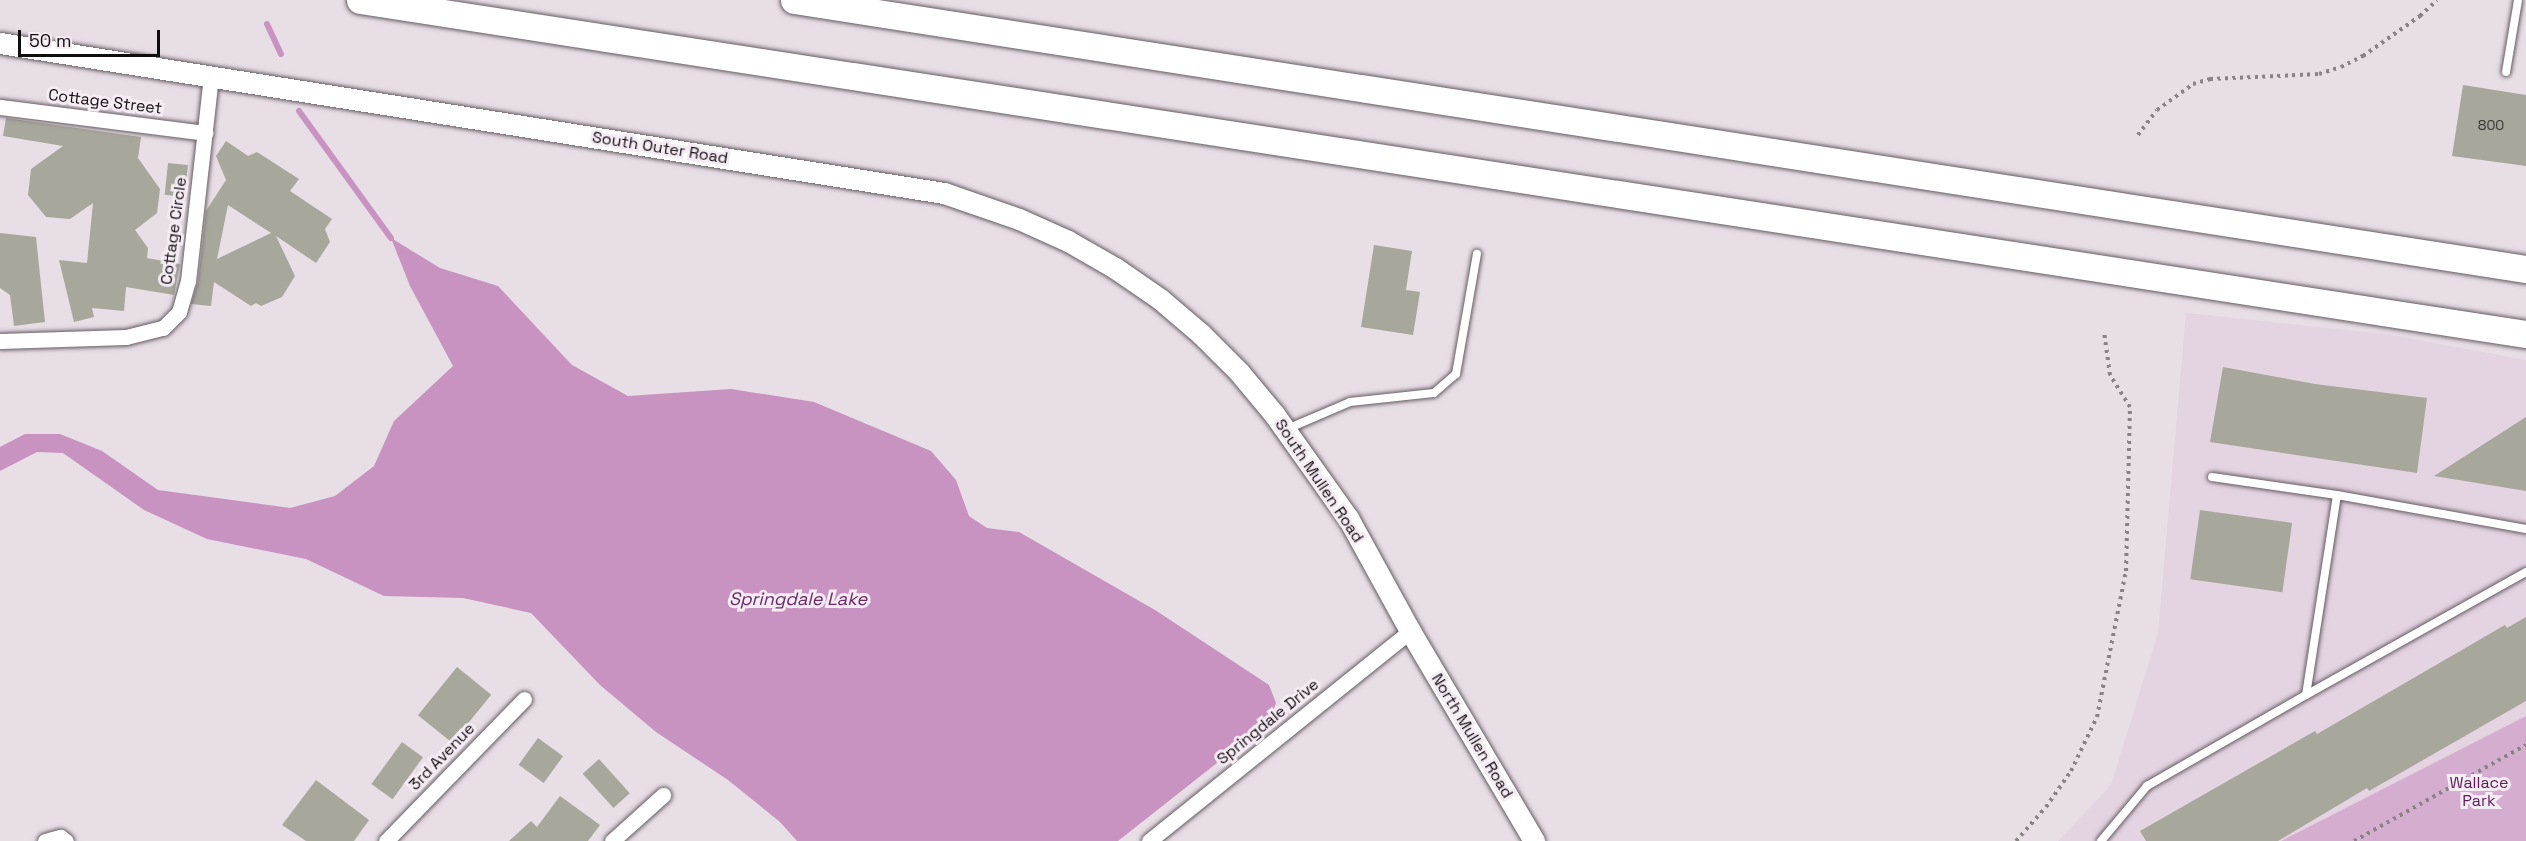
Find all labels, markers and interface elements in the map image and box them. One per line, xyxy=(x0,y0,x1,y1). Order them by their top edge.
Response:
scale bar xyxy=(21,18,164,56)
text: 50 m xyxy=(29,29,71,52)
street label: Cottage Street xyxy=(47,85,163,119)
house number: 800 xyxy=(2478,117,2504,133)
street label: South Outer Road xyxy=(591,128,729,168)
street label: Cottage Circle xyxy=(157,176,191,286)
street label: South Mullen Road xyxy=(1271,416,1367,546)
water label: Springdale Lake xyxy=(729,588,867,610)
street label: North Mullen Road xyxy=(1427,670,1517,802)
street label: Springdale Drive xyxy=(1213,675,1323,769)
street label: 3rd Avenue xyxy=(405,719,479,795)
park label: Wallace Park xyxy=(2450,773,2508,811)

